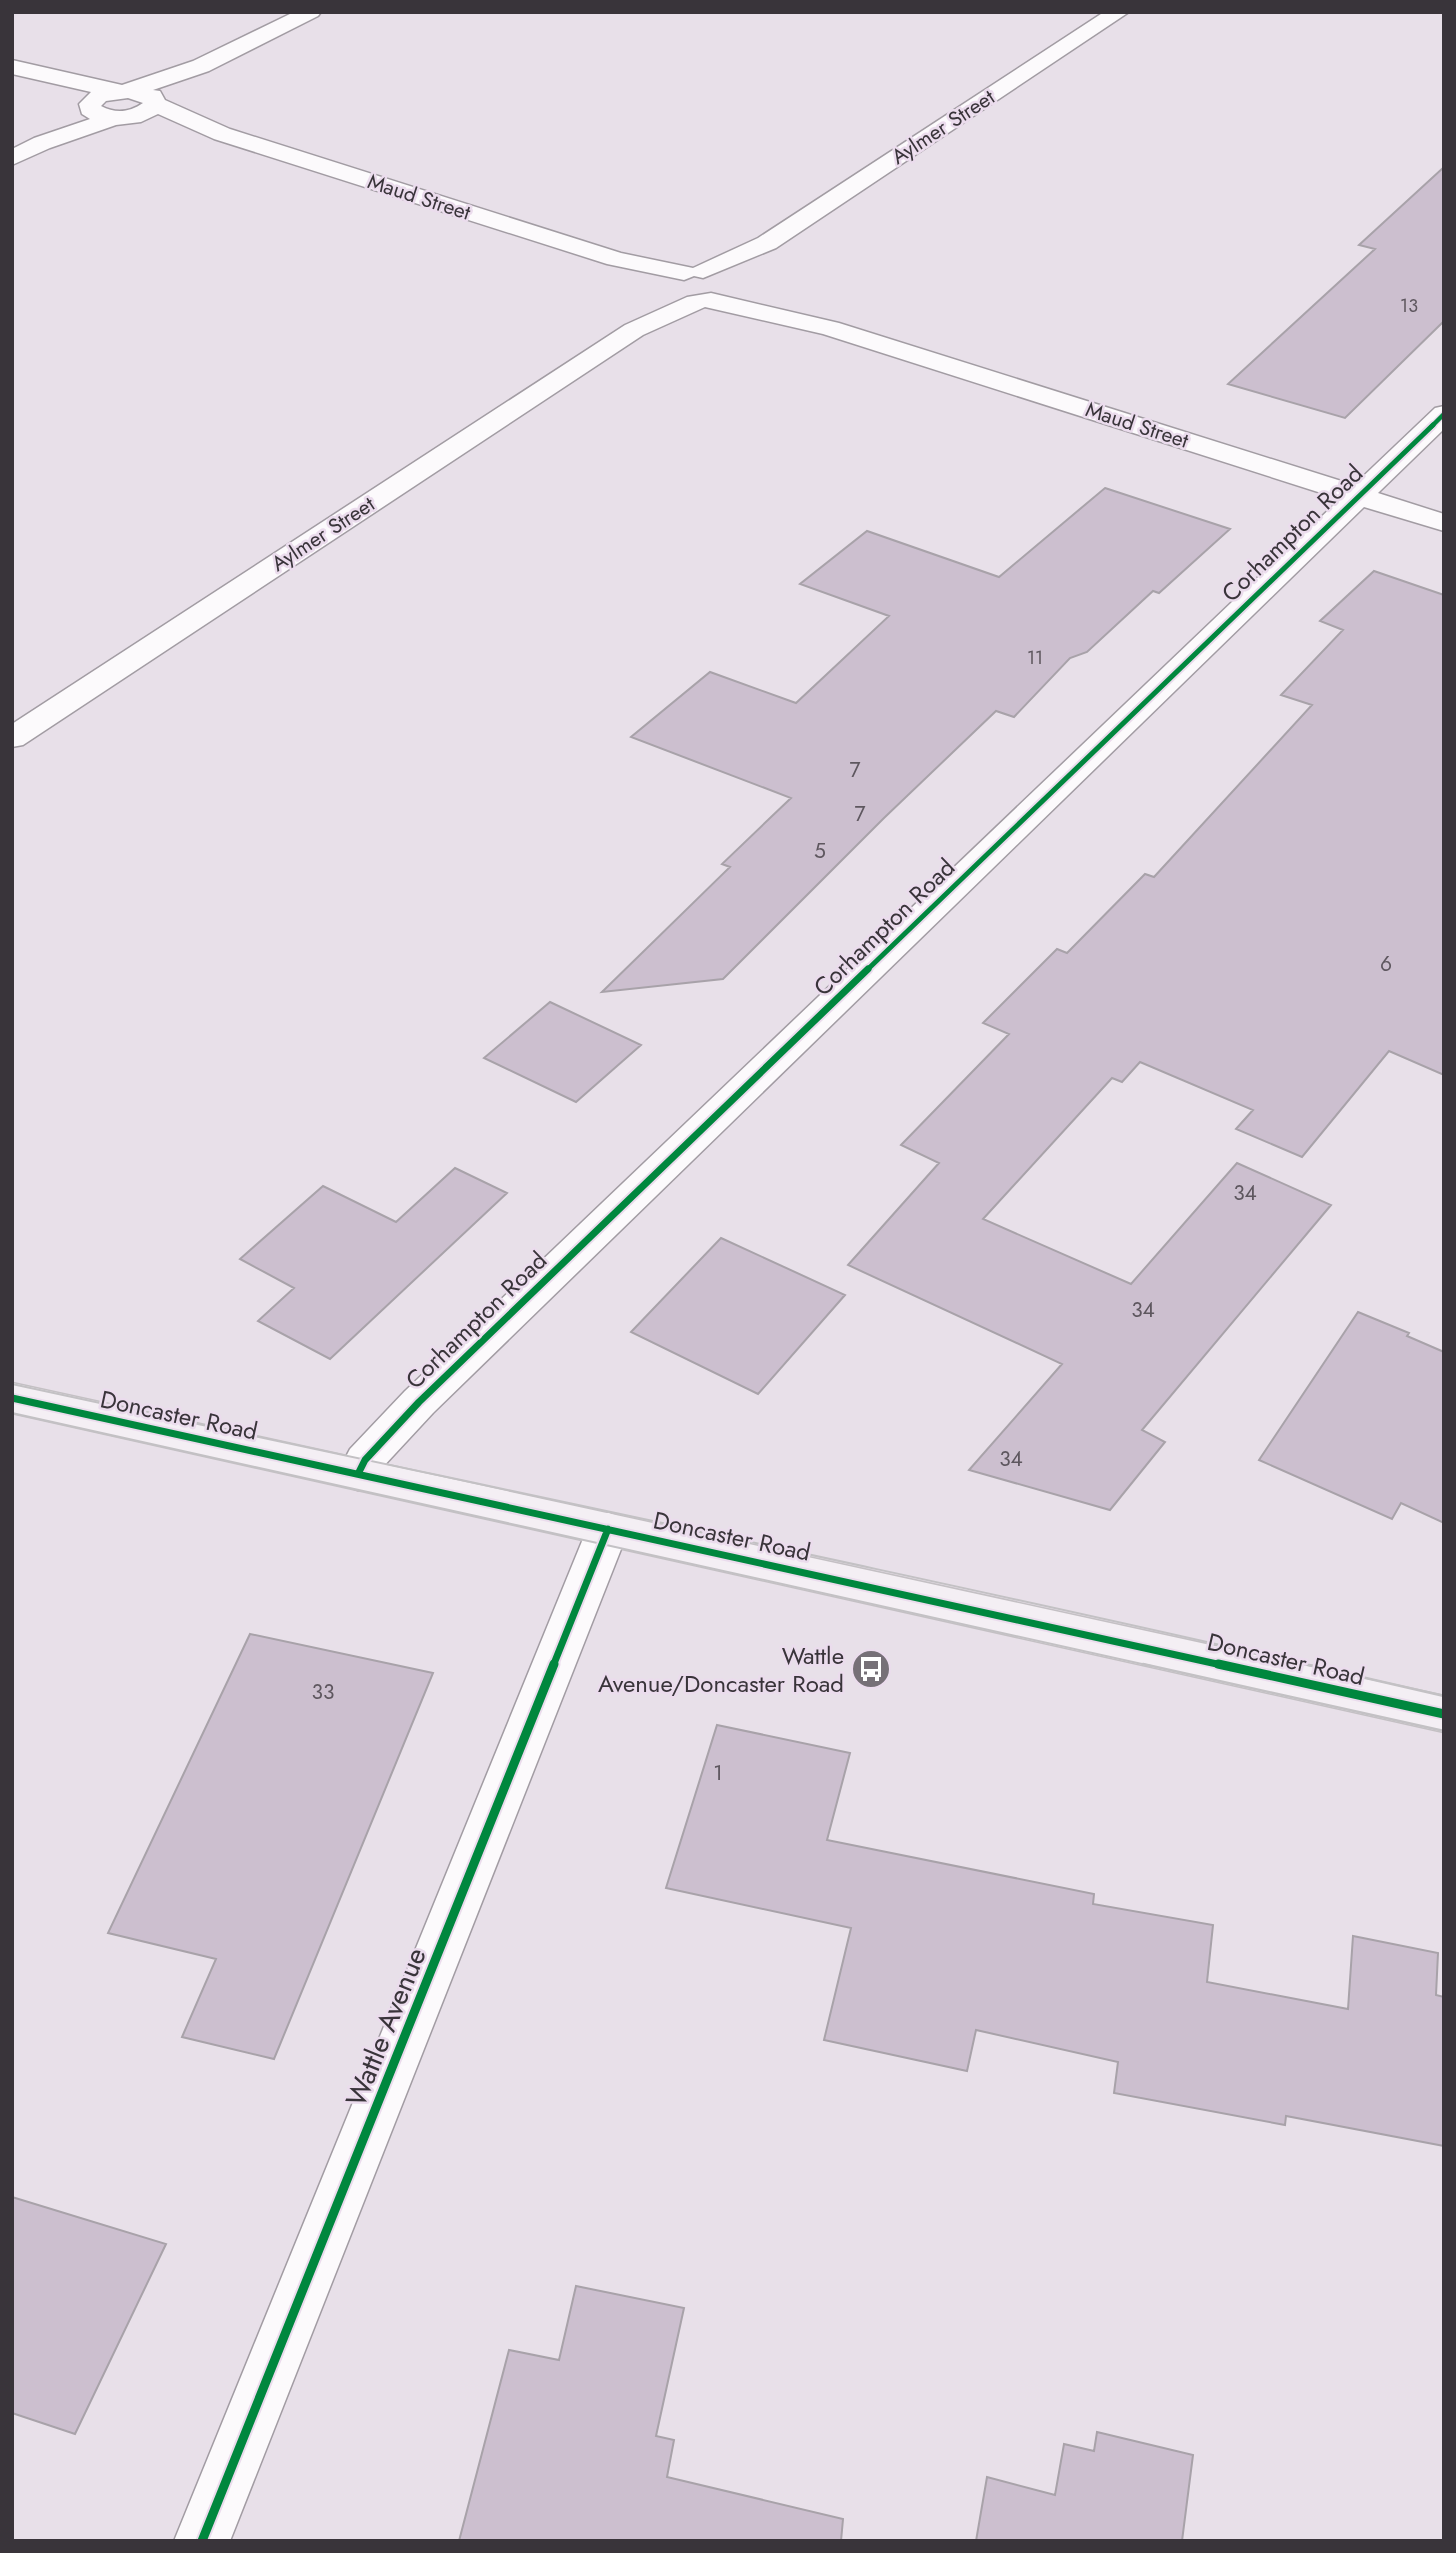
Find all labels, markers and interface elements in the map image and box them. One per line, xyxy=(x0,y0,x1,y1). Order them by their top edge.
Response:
street label: Aylmer Street xyxy=(885,82,1001,172)
street label: Maud Street xyxy=(364,166,474,228)
house number: 13 xyxy=(1400,293,1418,319)
street label: Maud Street xyxy=(1082,394,1192,456)
street label: Corhampton Road xyxy=(1213,456,1371,610)
street label: Aylmer Street xyxy=(265,489,381,579)
house number: 11 xyxy=(1027,645,1043,671)
house number: 7 xyxy=(849,755,861,785)
house number: 7 xyxy=(854,799,866,829)
house number: 5 xyxy=(814,836,826,866)
street label: Corhampton Road xyxy=(805,850,963,1004)
house number: 6 xyxy=(1380,949,1392,979)
house number: 34 xyxy=(1233,1178,1257,1208)
street label: Corhampton Road xyxy=(397,1243,555,1397)
house number: 34 xyxy=(1131,1295,1155,1325)
street label: Doncaster Road xyxy=(97,1381,261,1449)
house number: 34 xyxy=(999,1444,1023,1474)
street label: Doncaster Road xyxy=(650,1502,814,1570)
street label: Doncaster Road xyxy=(1204,1624,1368,1694)
place label: Wattle Avenue/Doncaster Road xyxy=(598,1638,844,1701)
bus stop icon: Wattle Avenue/Doncaster Road xyxy=(850,1648,892,1690)
house number: 33 xyxy=(312,1677,334,1707)
house number: 1 xyxy=(713,1758,723,1788)
street label: Wattle Avenue xyxy=(335,1941,437,2113)

